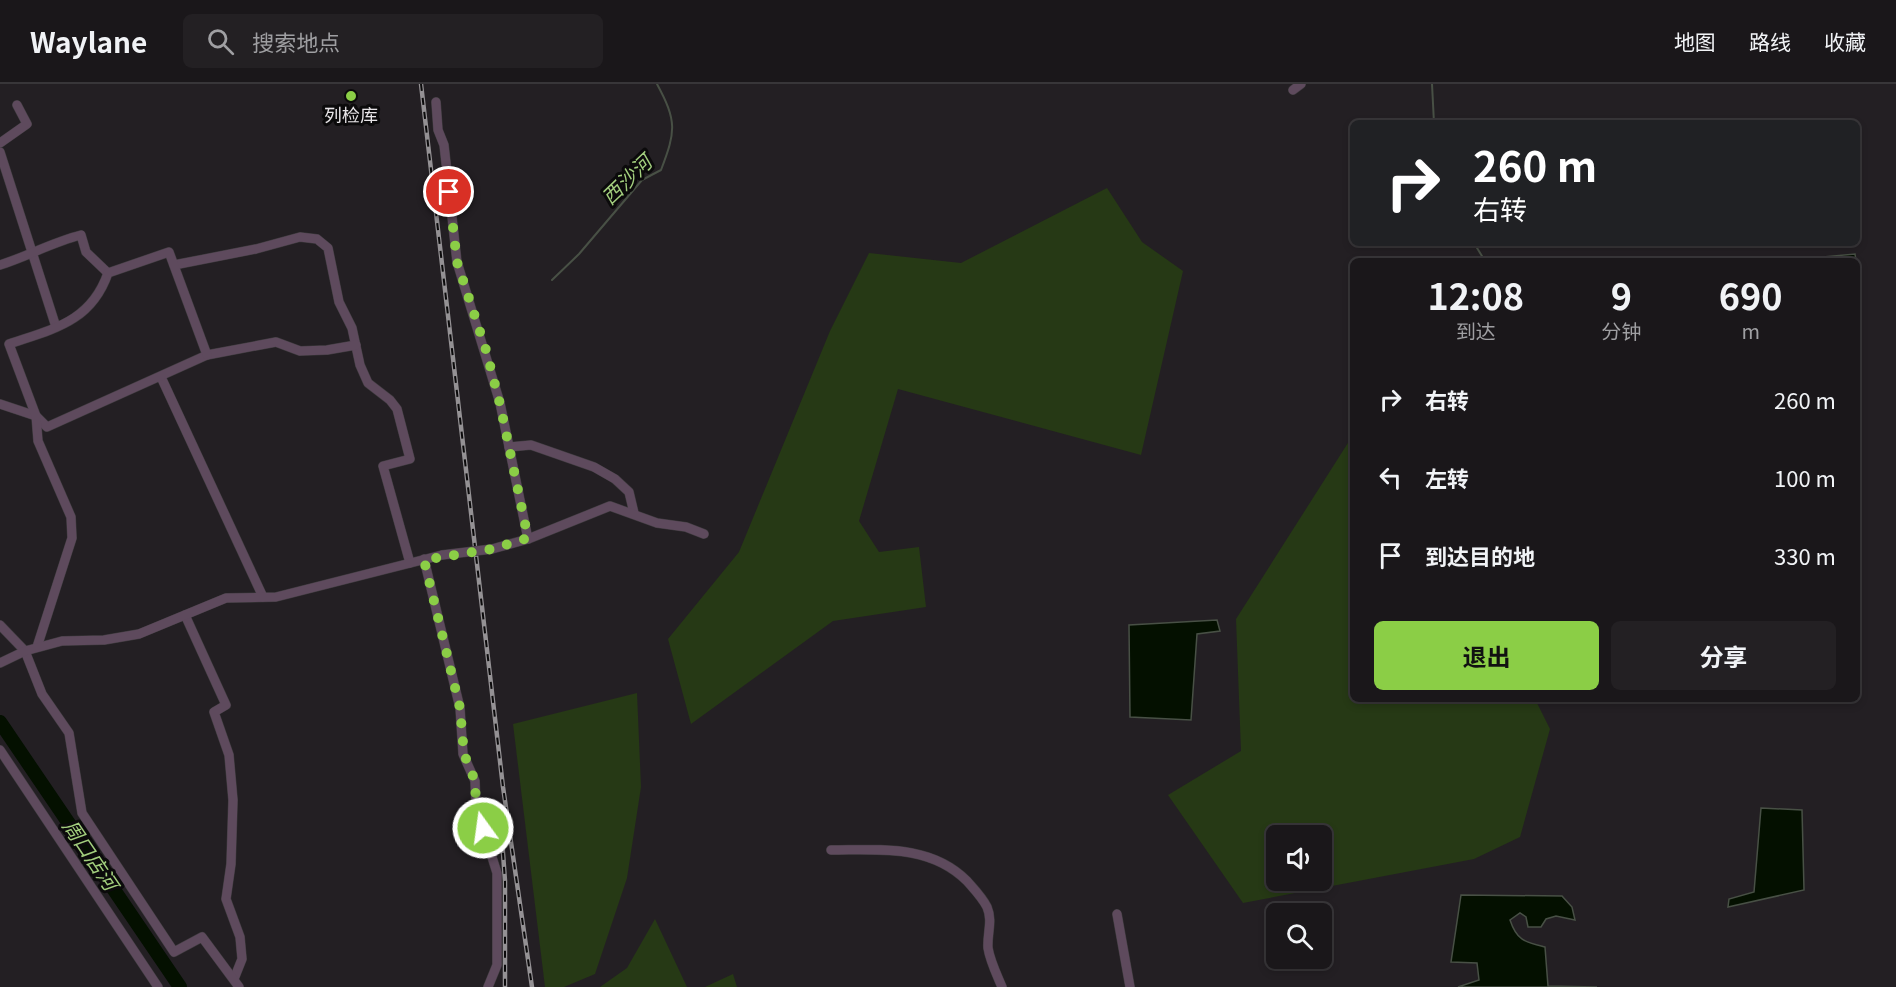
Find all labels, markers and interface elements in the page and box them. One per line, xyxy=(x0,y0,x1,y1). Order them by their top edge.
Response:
search box xyxy=(183,14,603,68)
text: Waylane xyxy=(30,21,147,61)
icon: search xyxy=(204,25,237,58)
text: 搜索地点 xyxy=(252,25,340,57)
text: 地图 xyxy=(1674,26,1716,56)
text: 路线 xyxy=(1749,26,1791,56)
text: 收藏 xyxy=(1824,26,1866,56)
marker: 列检库 xyxy=(344,89,358,103)
place label: 列检库 xyxy=(324,101,378,127)
text: 260 m xyxy=(1473,133,1597,194)
icon: right xyxy=(1374,144,1452,222)
water label: 西沙河 xyxy=(594,145,660,210)
pin xyxy=(423,166,474,217)
icon: arrive xyxy=(432,175,465,208)
text: 右转 xyxy=(1473,189,1527,228)
text: 12:08 xyxy=(1427,268,1524,320)
text: 9 xyxy=(1611,268,1632,320)
text: 690 xyxy=(1719,268,1783,320)
text: 到达 xyxy=(1456,316,1496,345)
text: 分钟 xyxy=(1601,316,1641,345)
text: m xyxy=(1741,316,1760,345)
icon: right xyxy=(1374,383,1407,416)
text: 右转 xyxy=(1425,383,1469,415)
text: 260 m xyxy=(1774,383,1836,415)
icon: left xyxy=(1374,461,1407,494)
text: 左转 xyxy=(1425,461,1469,493)
text: 100 m xyxy=(1774,461,1836,493)
icon: arrive xyxy=(1374,539,1407,572)
text: 到达目的地 xyxy=(1425,539,1535,571)
text: 330 m xyxy=(1774,539,1836,571)
button: 退出 xyxy=(1374,621,1599,690)
button: 分享 xyxy=(1611,621,1836,690)
position arrow xyxy=(451,796,515,860)
water label: 周口店河 xyxy=(57,813,128,899)
map controls xyxy=(1266,825,1332,969)
button: sound xyxy=(1266,825,1332,891)
button: search xyxy=(1266,903,1332,969)

